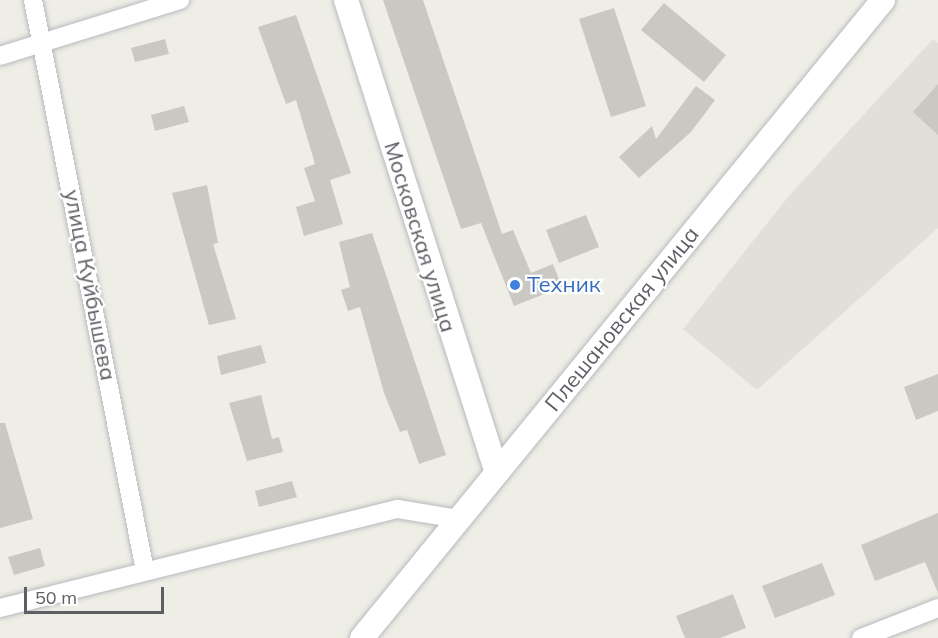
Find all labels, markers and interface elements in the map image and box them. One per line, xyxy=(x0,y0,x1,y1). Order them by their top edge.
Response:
street label: Московская улица xyxy=(378,138,462,336)
street label: улица Куйбышева xyxy=(59,187,121,383)
street label: Плешановская улица xyxy=(539,221,705,417)
place label: Техник xyxy=(527,272,601,298)
marker: Техник xyxy=(508,278,522,292)
scale bar xyxy=(27,575,166,613)
text: 50 m xyxy=(35,586,77,609)

